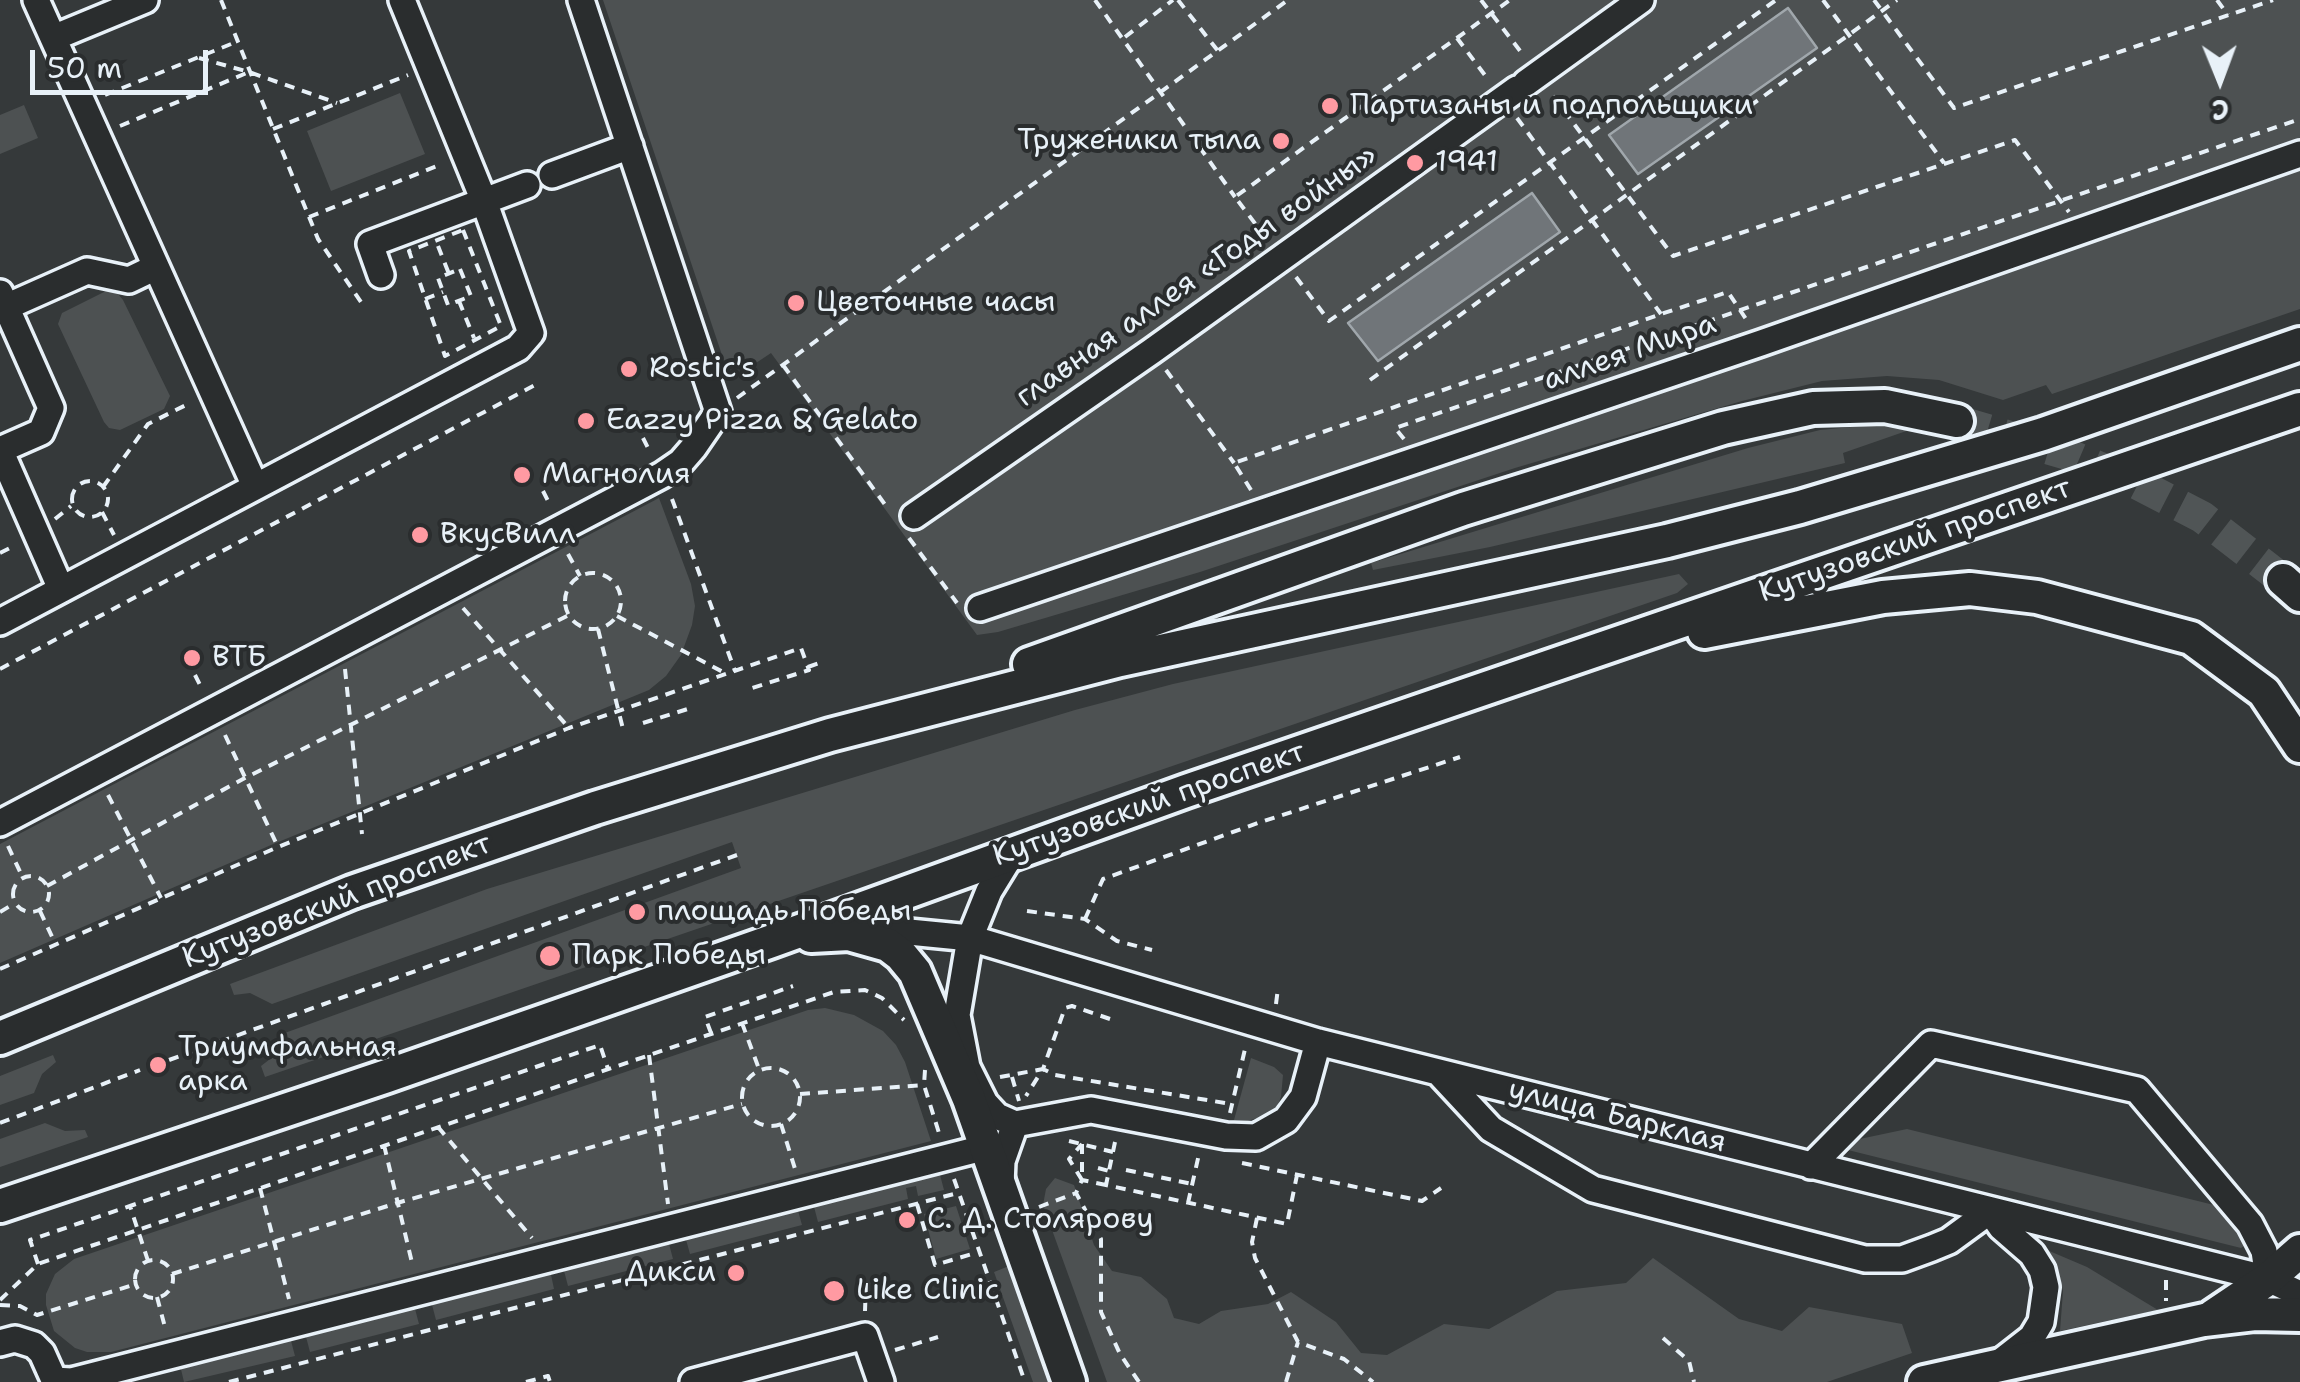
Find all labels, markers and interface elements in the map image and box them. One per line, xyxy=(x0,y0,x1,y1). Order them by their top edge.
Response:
scale bar xyxy=(35,30,212,92)
north arrow xyxy=(2170,30,2270,130)
text: 50 m xyxy=(47,47,122,88)
place label: Партизаны и подпольщики xyxy=(1350,88,1753,124)
text: С xyxy=(2212,91,2229,129)
marker: Партизаны и подпольщики xyxy=(1319,95,1341,117)
place label: Труженики тыла xyxy=(1017,123,1261,159)
marker: Труженики тыла xyxy=(1270,130,1292,152)
street label: главная аллея «Годы войны» xyxy=(1010,138,1384,416)
place label: 1941 xyxy=(1435,145,1498,181)
marker: 1941 xyxy=(1404,152,1426,174)
place label: Цветочные часы xyxy=(816,285,1055,321)
marker: Цветочные часы xyxy=(785,292,807,314)
street label: аллея Мира xyxy=(1539,307,1721,399)
place label: Rostic's xyxy=(649,351,756,387)
marker: Rostic's xyxy=(618,358,640,380)
place label: Eazzy Pizza & Gelato xyxy=(606,403,918,439)
marker: Eazzy Pizza & Gelato xyxy=(575,410,597,432)
place label: Магнолия xyxy=(542,457,691,493)
marker: Магнолия xyxy=(511,464,533,486)
street label: Кутузовский проспект xyxy=(1754,471,2076,611)
place label: ВкусВилл xyxy=(440,517,575,553)
marker: ВкусВилл xyxy=(409,524,431,546)
place label: ВТБ xyxy=(212,640,267,676)
marker: ВТБ xyxy=(181,647,203,669)
street label: Кутузовский проспект xyxy=(988,735,1310,875)
street label: Кутузовский проспект xyxy=(178,827,496,977)
place label: площадь Победы xyxy=(657,894,912,930)
marker: площадь Победы xyxy=(626,901,648,923)
place label: Парк Победы xyxy=(572,938,766,974)
marker: Парк Победы xyxy=(537,943,563,969)
place label: Триумфальная арка xyxy=(178,1030,397,1100)
marker: Триумфальная арка xyxy=(147,1054,169,1076)
street label: улица Барклая xyxy=(1504,1073,1730,1161)
place label: С. Д. Столярову xyxy=(927,1202,1154,1238)
marker: С. Д. Столярову xyxy=(896,1209,918,1231)
place label: Дикси xyxy=(625,1255,716,1291)
marker: Дикси xyxy=(725,1262,747,1284)
place label: Like Clinic xyxy=(856,1273,999,1309)
marker: Like Clinic xyxy=(821,1278,847,1304)

